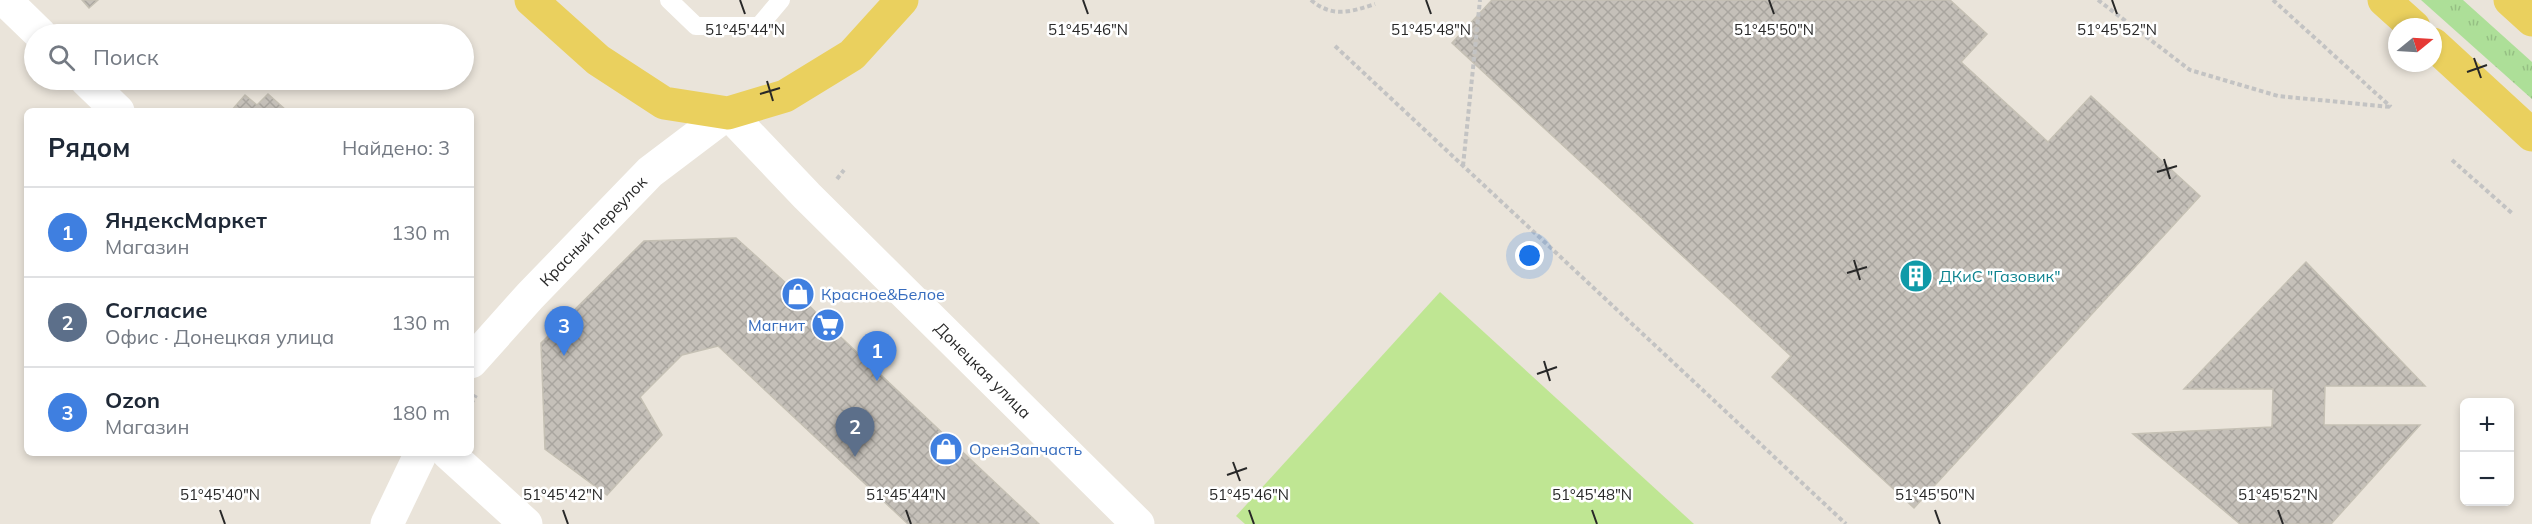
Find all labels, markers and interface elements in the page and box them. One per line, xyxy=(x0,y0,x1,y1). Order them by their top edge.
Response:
north arrow xyxy=(2388,18,2442,72)
text: 51°45'44"N xyxy=(705,20,785,39)
text: 51°45'46"N xyxy=(1048,20,1128,39)
text: 51°45'48"N xyxy=(1391,20,1471,39)
text: 51°45'50"N xyxy=(1734,20,1814,39)
text: 51°45'52"N xyxy=(2077,20,2157,39)
search box xyxy=(24,24,474,90)
icon: search xyxy=(45,41,78,74)
text: Поиск xyxy=(93,43,159,71)
text: Рядом xyxy=(48,131,131,164)
text: Найдено: 3 xyxy=(342,135,450,160)
street label: Красный переулок xyxy=(535,171,651,290)
text: ЯндексМаркет xyxy=(105,206,267,234)
text: 1 xyxy=(62,220,74,245)
text: 130 m xyxy=(391,220,450,245)
text: Магазин xyxy=(105,234,189,259)
your location xyxy=(1515,241,1544,270)
building icon: ДКиC "Газовик" xyxy=(1898,258,1934,294)
place label: ДКиC "Газовик" xyxy=(1939,266,2061,286)
shop icon: Красное&Белое xyxy=(780,276,816,312)
place label: Красное&Белое xyxy=(821,284,945,304)
text: Согласие xyxy=(105,296,208,324)
pin: 3 xyxy=(544,306,584,356)
supermarket icon: Магнит xyxy=(810,307,846,343)
text: 2 xyxy=(62,310,74,335)
text: 130 m xyxy=(391,310,450,335)
place label: Магнит xyxy=(748,315,806,335)
street label: Донецкая улица xyxy=(931,318,1035,422)
text: Офис · Донецкая улица xyxy=(105,324,334,349)
pin: 1 xyxy=(858,332,896,381)
text: Ozon xyxy=(105,386,160,414)
map controls xyxy=(2460,398,2514,506)
button: + xyxy=(2460,398,2514,452)
text: 3 xyxy=(62,400,74,425)
text: 180 m xyxy=(391,400,450,425)
pin: 2 xyxy=(836,408,874,457)
text: Магазин xyxy=(105,414,189,439)
shop icon: ОренЗапчасть xyxy=(928,431,964,467)
place label: ОренЗапчасть xyxy=(969,439,1082,459)
button: − xyxy=(2460,452,2514,506)
text: 51°45'40"N xyxy=(180,485,260,504)
text: 51°45'42"N xyxy=(523,485,603,504)
text: 51°45'44"N xyxy=(866,485,946,504)
text: 51°45'46"N xyxy=(1209,485,1289,504)
text: 51°45'48"N xyxy=(1552,485,1632,504)
text: 51°45'50"N xyxy=(1895,485,1975,504)
text: 51°45'52"N xyxy=(2238,485,2318,504)

